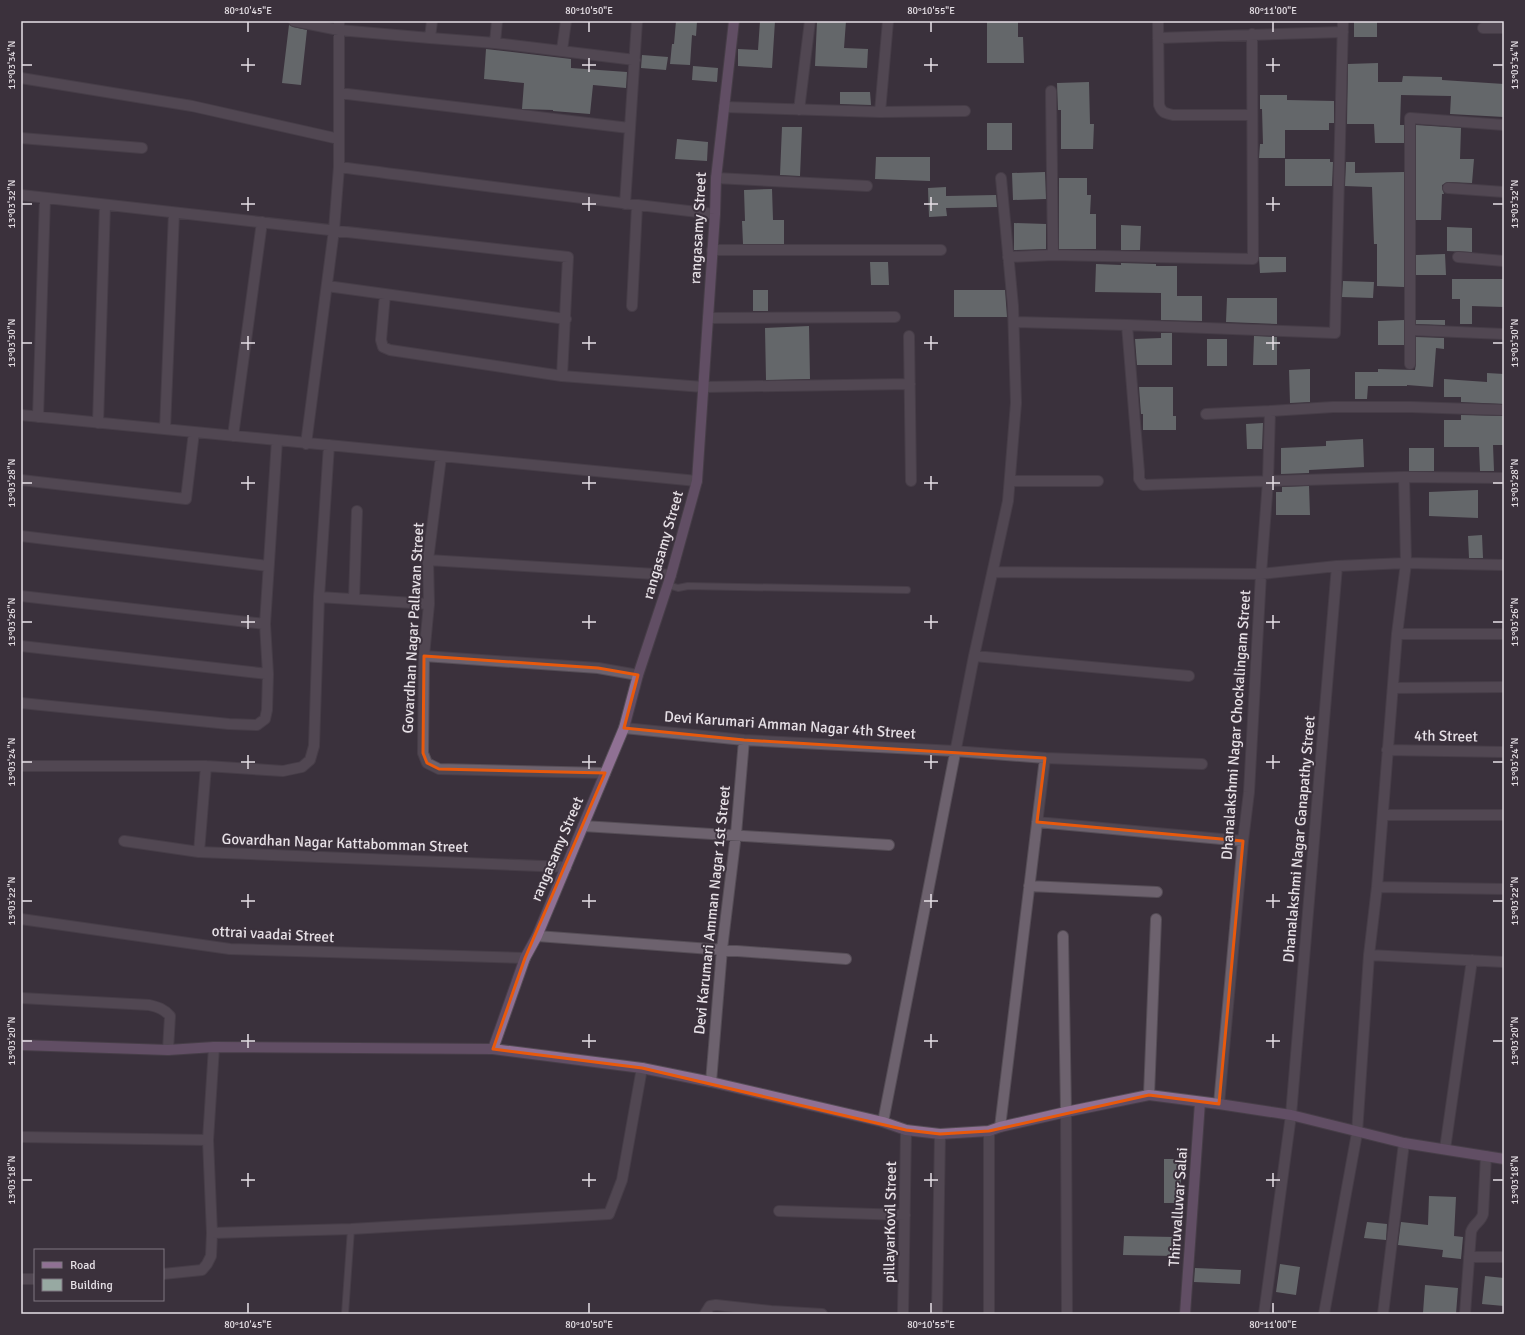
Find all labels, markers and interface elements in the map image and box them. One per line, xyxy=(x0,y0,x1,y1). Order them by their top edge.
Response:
text: 80°10'45"E xyxy=(224,5,272,17)
text: 80°10'50"E xyxy=(565,5,613,17)
text: 80°10'55"E xyxy=(907,5,955,17)
text: 80°11'00"E xyxy=(1249,5,1297,17)
text: 13°03'34"N xyxy=(6,41,18,89)
text: 13°03'34"N xyxy=(1509,41,1521,89)
street label: rangasamy Street xyxy=(686,172,710,284)
text: 13°03'32"N xyxy=(6,180,18,228)
text: 13°03'32"N xyxy=(1509,180,1521,228)
text: 13°03'30"N xyxy=(6,319,18,367)
text: 13°03'30"N xyxy=(1509,319,1521,367)
text: 13°03'28"N xyxy=(6,459,18,507)
text: 13°03'28"N xyxy=(1509,459,1521,507)
street label: rangasamy Street xyxy=(639,489,687,601)
street label: Govardhan Nagar Pallavan Street xyxy=(398,522,428,734)
street label: Dhanalakshmi Nagar Chockalingam Street xyxy=(1218,589,1254,861)
text: 13°03'26"N xyxy=(6,598,18,646)
text: 13°03'26"N xyxy=(1509,598,1521,646)
street label: Devi Karumari Amman Nagar 4th Street xyxy=(664,707,916,743)
street label: Dhanalakshmi Nagar Ganapathy Street xyxy=(1279,715,1319,963)
street label: 4th Street xyxy=(1414,726,1478,746)
text: 13°03'24"N xyxy=(6,738,18,786)
text: 13°03'24"N xyxy=(1509,738,1521,786)
street label: Devi Karumari Amman Nagar 1st Street xyxy=(690,784,734,1036)
street label: rangasamy Street xyxy=(527,794,587,904)
street label: Govardhan Nagar Kattabomman Street xyxy=(221,830,469,856)
text: 13°03'22"N xyxy=(6,877,18,925)
text: 13°03'22"N xyxy=(1509,877,1521,925)
street label: ottrai vaadai Street xyxy=(211,922,335,946)
text: 13°03'20"N xyxy=(6,1017,18,1065)
text: 13°03'20"N xyxy=(1509,1017,1521,1065)
street label: Thiruvalluvar Salai xyxy=(1165,1147,1191,1267)
text: 13°03'18"N xyxy=(6,1156,18,1204)
text: 13°03'18"N xyxy=(1509,1156,1521,1204)
street label: pillayarKovil Street xyxy=(880,1161,900,1283)
legend xyxy=(34,1249,164,1301)
text: Road xyxy=(70,1258,96,1273)
text: Building xyxy=(70,1278,113,1293)
text: 80°10'45"E xyxy=(224,1319,272,1331)
text: 80°10'50"E xyxy=(565,1319,613,1331)
text: 80°10'55"E xyxy=(907,1319,955,1331)
text: 80°11'00"E xyxy=(1249,1319,1297,1331)

